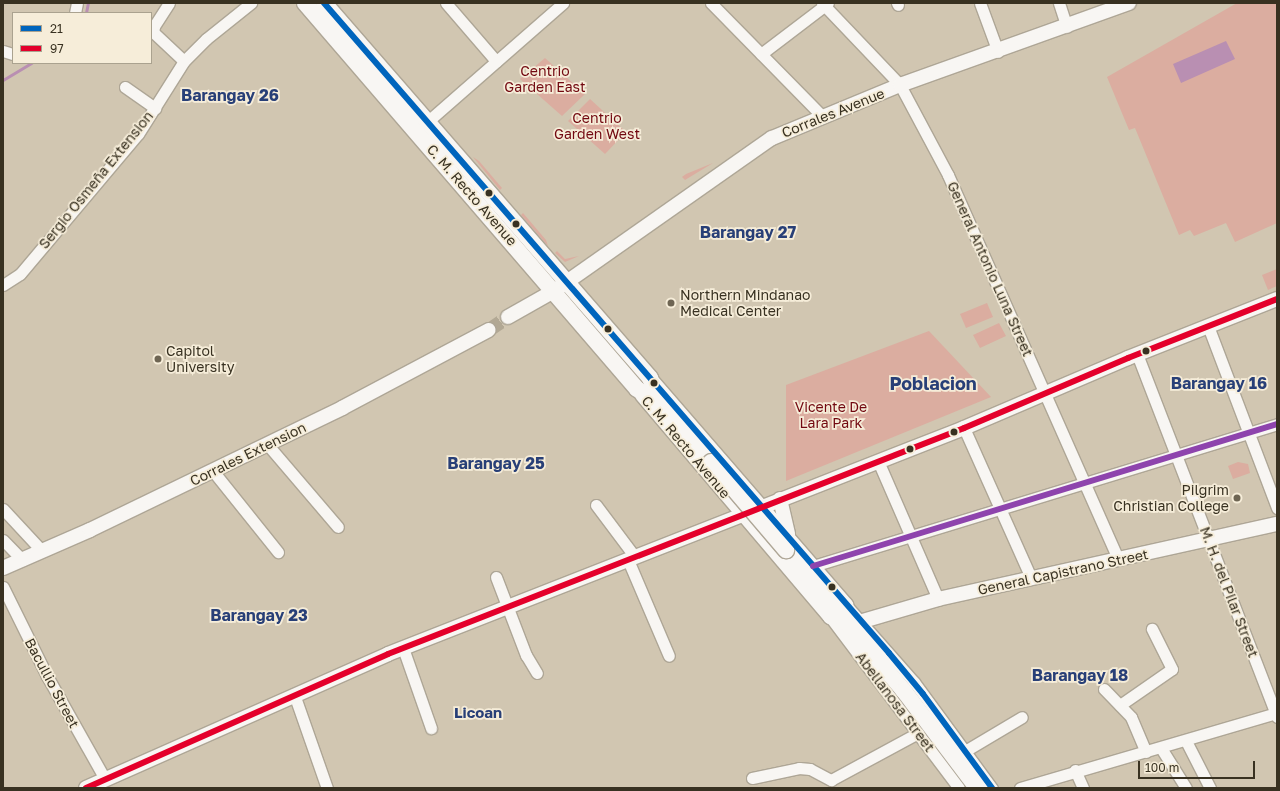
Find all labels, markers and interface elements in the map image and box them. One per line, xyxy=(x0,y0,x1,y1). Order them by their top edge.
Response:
legend xyxy=(12,12,152,64)
text: 21 xyxy=(50,21,63,36)
text: 97 xyxy=(50,41,64,56)
park label: Centrio Garden East xyxy=(504,63,586,96)
district label: Barangay 26 xyxy=(181,85,279,105)
street label: Corrales Avenue xyxy=(779,85,887,141)
street label: Sergio Osmeña Extension xyxy=(35,108,157,252)
park label: Centrio Garden West xyxy=(554,110,640,142)
street label: C. M. Recto Avenue xyxy=(423,141,521,249)
street label: General Antonio Luna Street xyxy=(944,179,1036,359)
unlabelled marker xyxy=(484,188,494,198)
unlabelled marker xyxy=(511,219,521,229)
district label: Barangay 27 xyxy=(700,222,796,242)
place label: Northern Mindanao Medical Center xyxy=(680,287,811,320)
marker: Northern Mindanao Medical Center xyxy=(665,297,677,309)
unlabelled marker xyxy=(603,324,613,334)
place label: Capitol University xyxy=(166,343,235,376)
unlabelled marker xyxy=(1141,346,1151,356)
marker: Capitol University xyxy=(153,354,163,364)
district label: Poblacion xyxy=(889,372,977,394)
district label: Barangay 16 xyxy=(1171,373,1267,393)
unlabelled marker xyxy=(649,378,659,388)
street label: C. M. Recto Avenue xyxy=(638,392,734,502)
park label: Vicente De Lara Park xyxy=(795,399,867,432)
street label: Corrales Extension xyxy=(187,419,309,489)
unlabelled marker xyxy=(949,427,959,437)
unlabelled marker xyxy=(905,444,915,454)
district label: Barangay 25 xyxy=(447,453,545,473)
place label: Pilgrim Christian College xyxy=(1113,482,1229,514)
marker: Pilgrim Christian College xyxy=(1232,493,1242,503)
street label: M. H. del Pilar Street xyxy=(1196,524,1262,660)
street label: General Capistrano Street xyxy=(976,546,1150,598)
unlabelled marker xyxy=(827,582,837,592)
district label: Barangay 23 xyxy=(210,605,308,625)
street label: Bacullio Street xyxy=(21,635,83,731)
street label: Abellanosa Street xyxy=(852,649,938,755)
district label: Barangay 18 xyxy=(1032,665,1128,685)
district label: Licoan xyxy=(454,704,502,722)
scale bar xyxy=(1140,753,1257,779)
text: 100 m xyxy=(1145,760,1179,775)

